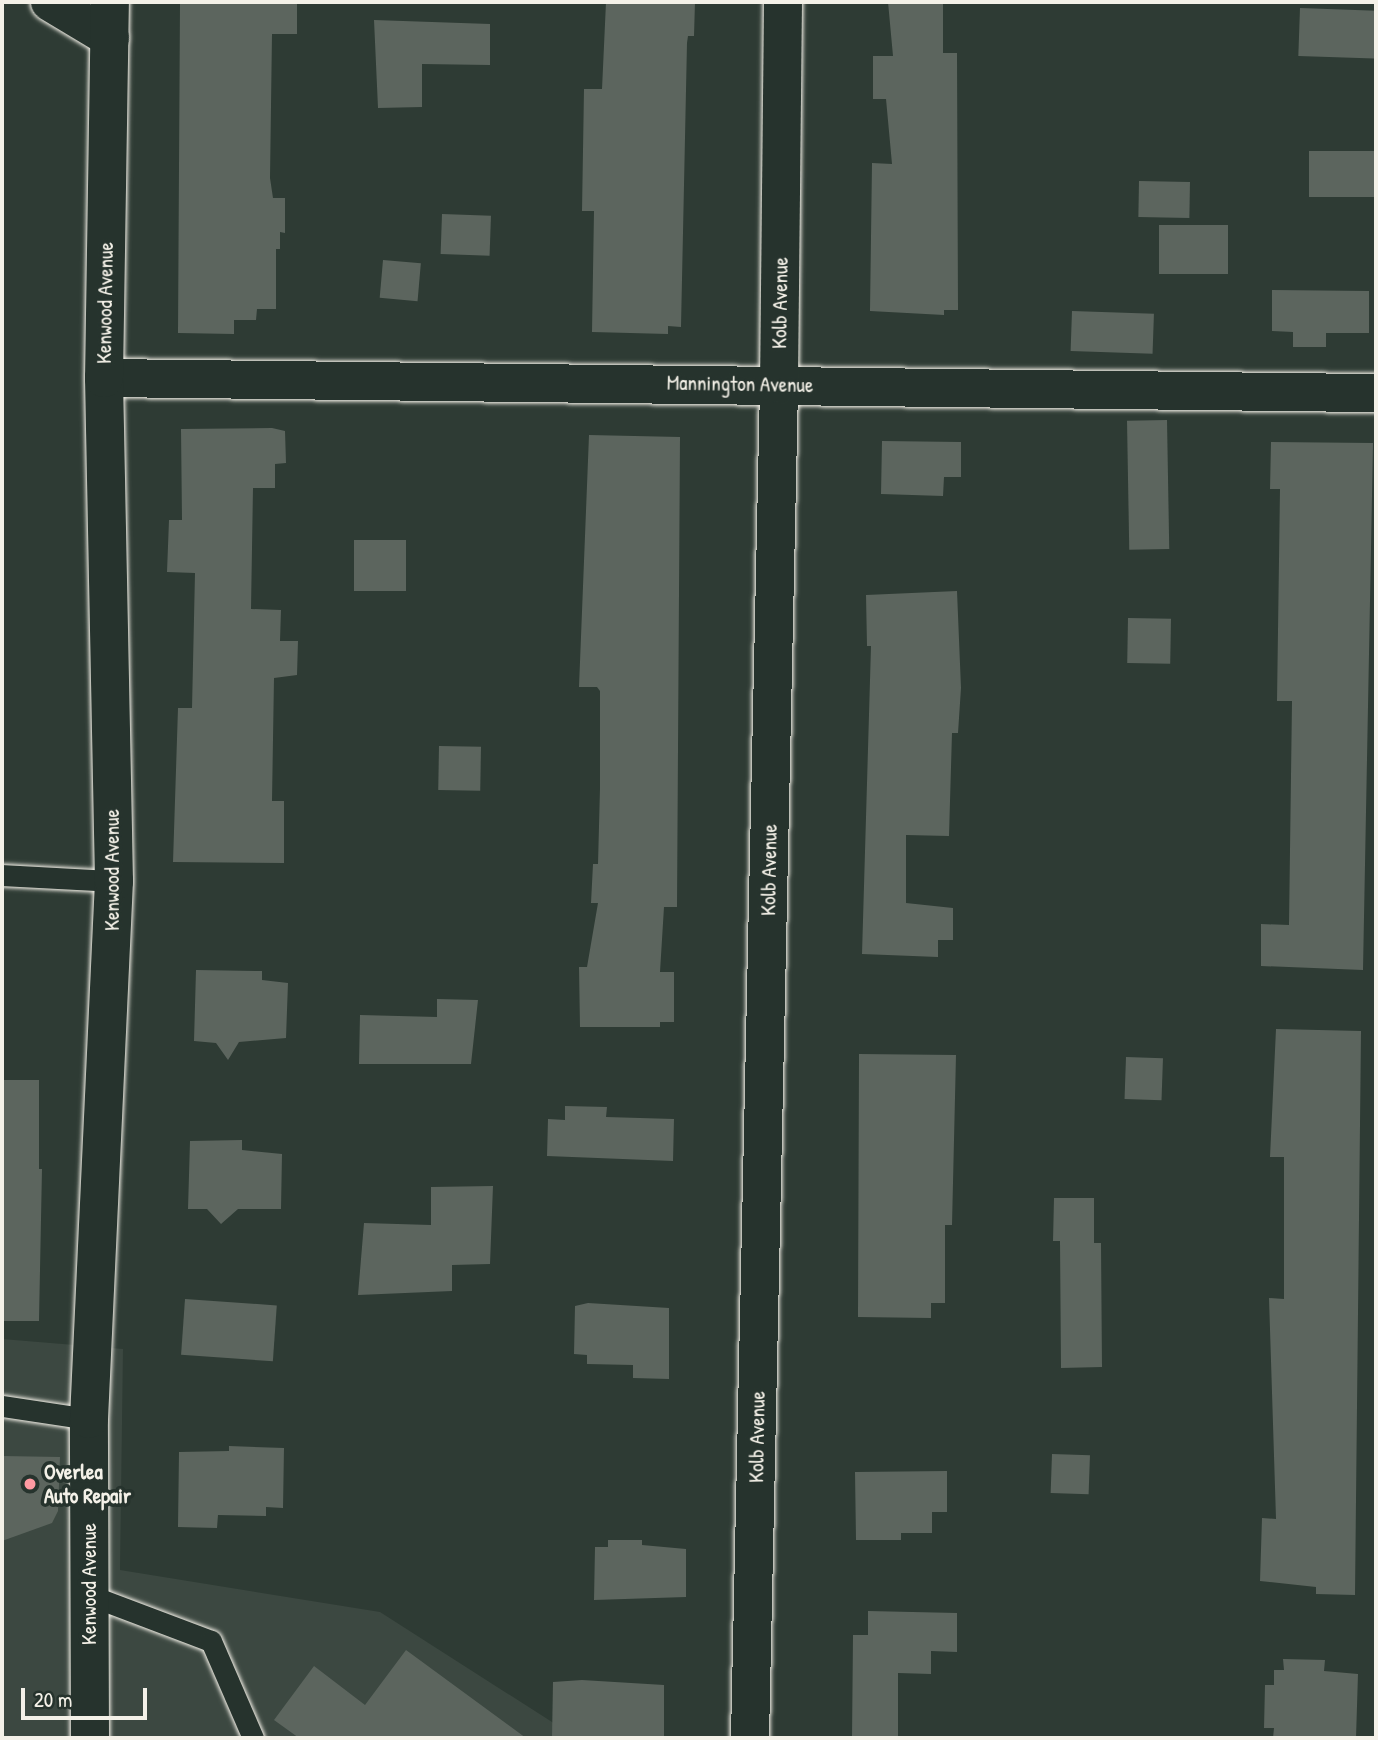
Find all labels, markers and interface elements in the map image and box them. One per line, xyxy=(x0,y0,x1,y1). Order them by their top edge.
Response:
street label: Kenwood Avenue xyxy=(91,242,119,364)
street label: Kolb Avenue xyxy=(767,257,793,349)
street label: Mannington Avenue xyxy=(667,370,813,398)
street label: Kenwood Avenue xyxy=(99,809,125,931)
street label: Kolb Avenue xyxy=(756,824,782,916)
street label: Kolb Avenue xyxy=(744,1391,770,1483)
place label: Overlea Auto Repair xyxy=(44,1459,131,1509)
marker: Overlea Auto Repair xyxy=(22,1476,38,1492)
street label: Kenwood Avenue xyxy=(76,1523,102,1645)
scale bar xyxy=(24,1674,150,1718)
text: 20 m xyxy=(34,1685,72,1714)

